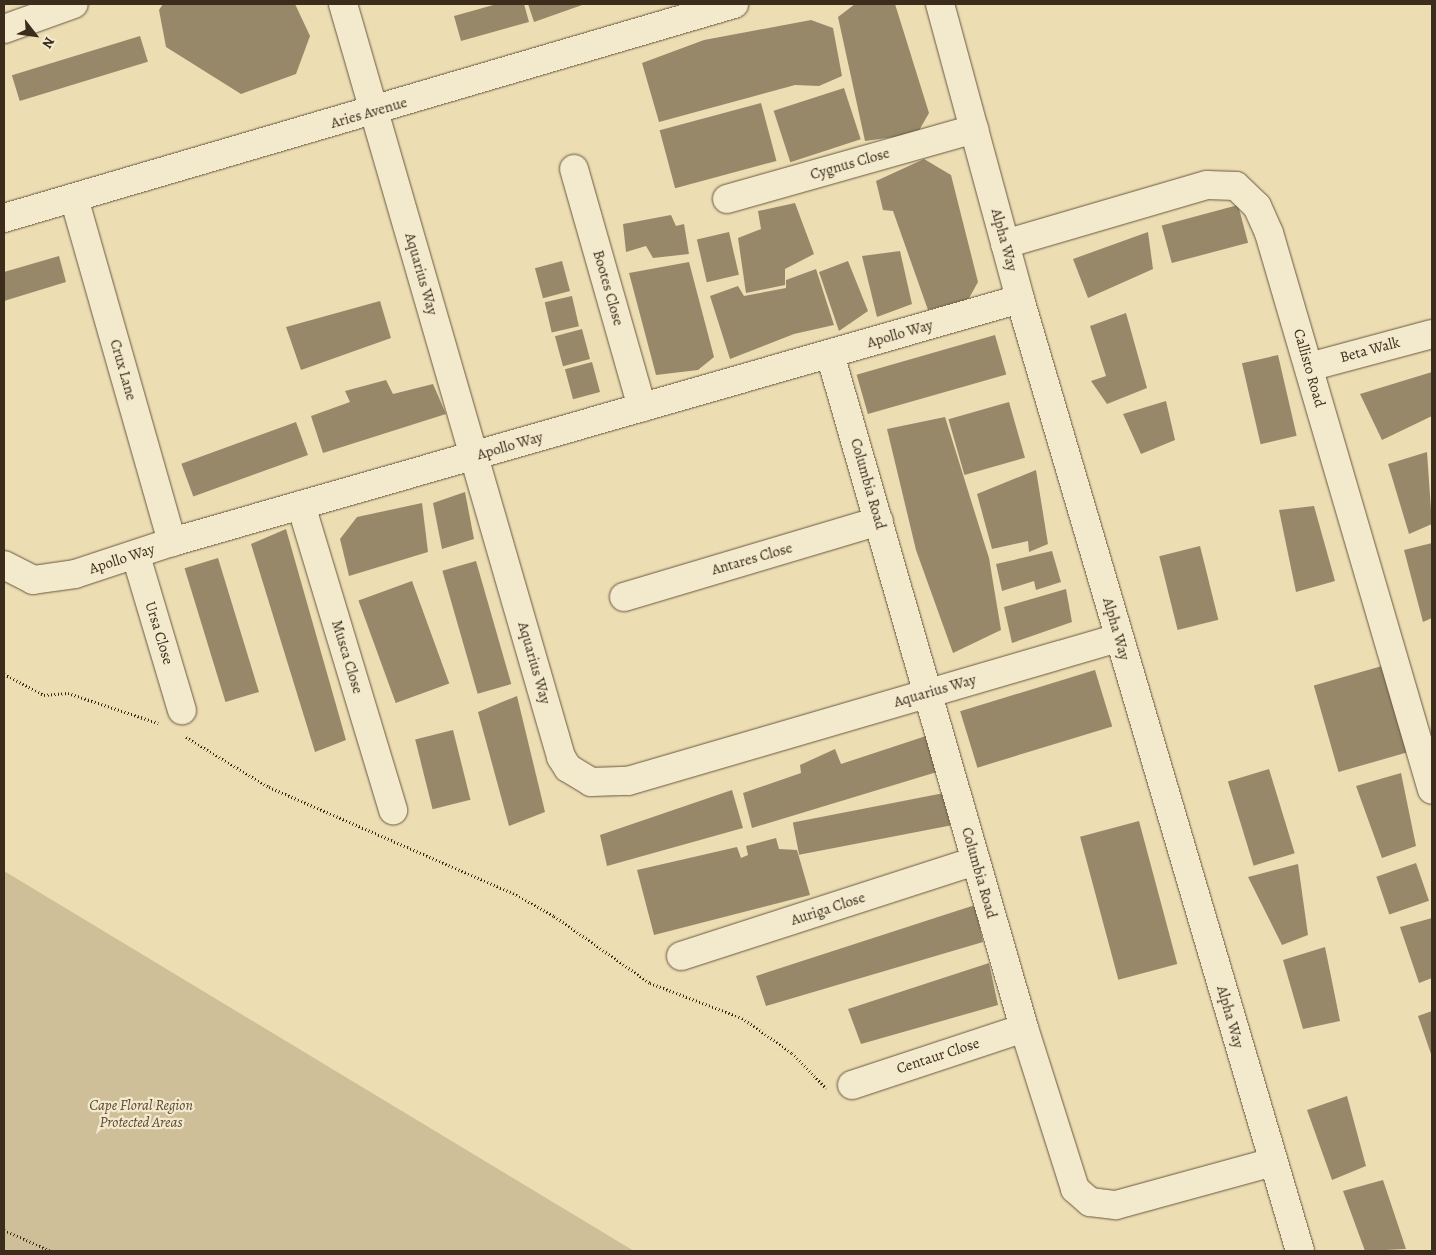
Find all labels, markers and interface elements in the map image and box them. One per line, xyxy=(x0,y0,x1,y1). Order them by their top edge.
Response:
north arrow xyxy=(10,10,60,60)
text: N xyxy=(38,34,59,52)
street label: Aries Avenue xyxy=(329,93,409,133)
street label: Cygnus Close xyxy=(808,144,892,184)
street label: Alpha Way xyxy=(987,207,1021,273)
street label: Aquarius Way xyxy=(401,231,441,317)
street label: Bootes Close xyxy=(589,248,627,328)
street label: Apollo Way xyxy=(865,316,935,352)
street label: Callisto Road xyxy=(1289,327,1329,409)
street label: Beta Walk xyxy=(1338,333,1402,367)
street label: Crux Lane xyxy=(106,337,140,403)
street label: Apollo Way xyxy=(475,428,545,464)
street label: Columbia Road xyxy=(846,436,890,532)
street label: Antares Close xyxy=(710,539,794,579)
street label: Apollo Way xyxy=(87,540,157,578)
street label: Alpha Way xyxy=(1099,596,1133,662)
street label: Ursa Close xyxy=(141,599,177,667)
street label: Musca Close xyxy=(327,618,367,696)
street label: Aquarius Way xyxy=(514,620,554,706)
street label: Aquarius Way xyxy=(892,671,978,711)
street label: Columbia Road xyxy=(957,825,1001,921)
street label: Auriga Close xyxy=(789,889,867,929)
street label: Alpha Way xyxy=(1213,984,1247,1050)
street label: Centaur Close xyxy=(894,1034,982,1078)
park label: Cape Floral Region Protected Areas xyxy=(89,1096,193,1131)

